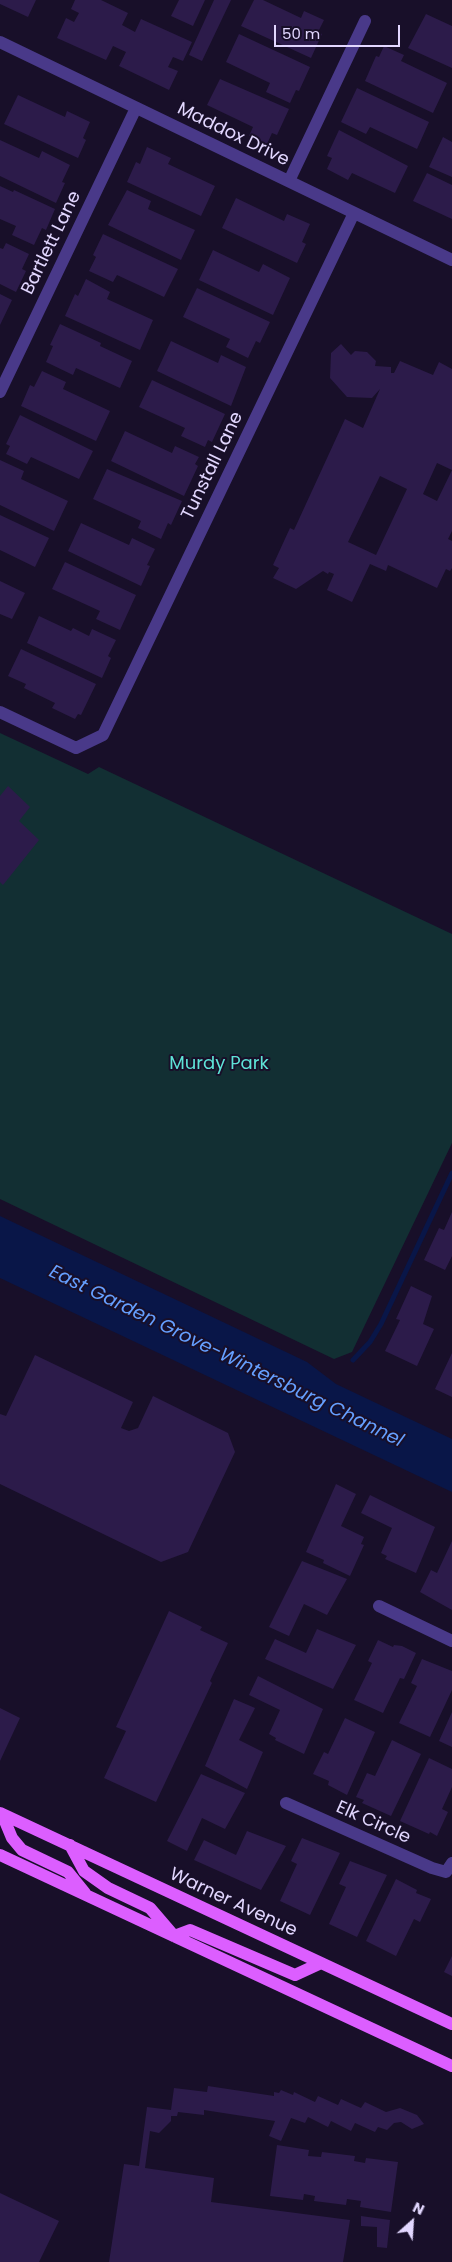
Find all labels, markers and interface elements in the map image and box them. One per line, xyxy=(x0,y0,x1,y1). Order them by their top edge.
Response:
scale bar xyxy=(277,15,403,47)
text: 50 m xyxy=(282,23,320,44)
street label: Maddox Drive xyxy=(173,99,293,171)
street label: Bartlett Lane xyxy=(18,188,86,298)
street label: Tunstall Lane xyxy=(178,409,248,523)
park label: Murdy Park xyxy=(169,1053,269,1075)
water label: East Garden Grove-Wintersburg Channel xyxy=(45,1261,407,1453)
street label: Elk Circle xyxy=(332,1797,414,1849)
street label: Warner Avenue xyxy=(166,1864,300,1942)
north arrow xyxy=(387,2197,437,2247)
text: N xyxy=(409,2197,428,2220)

